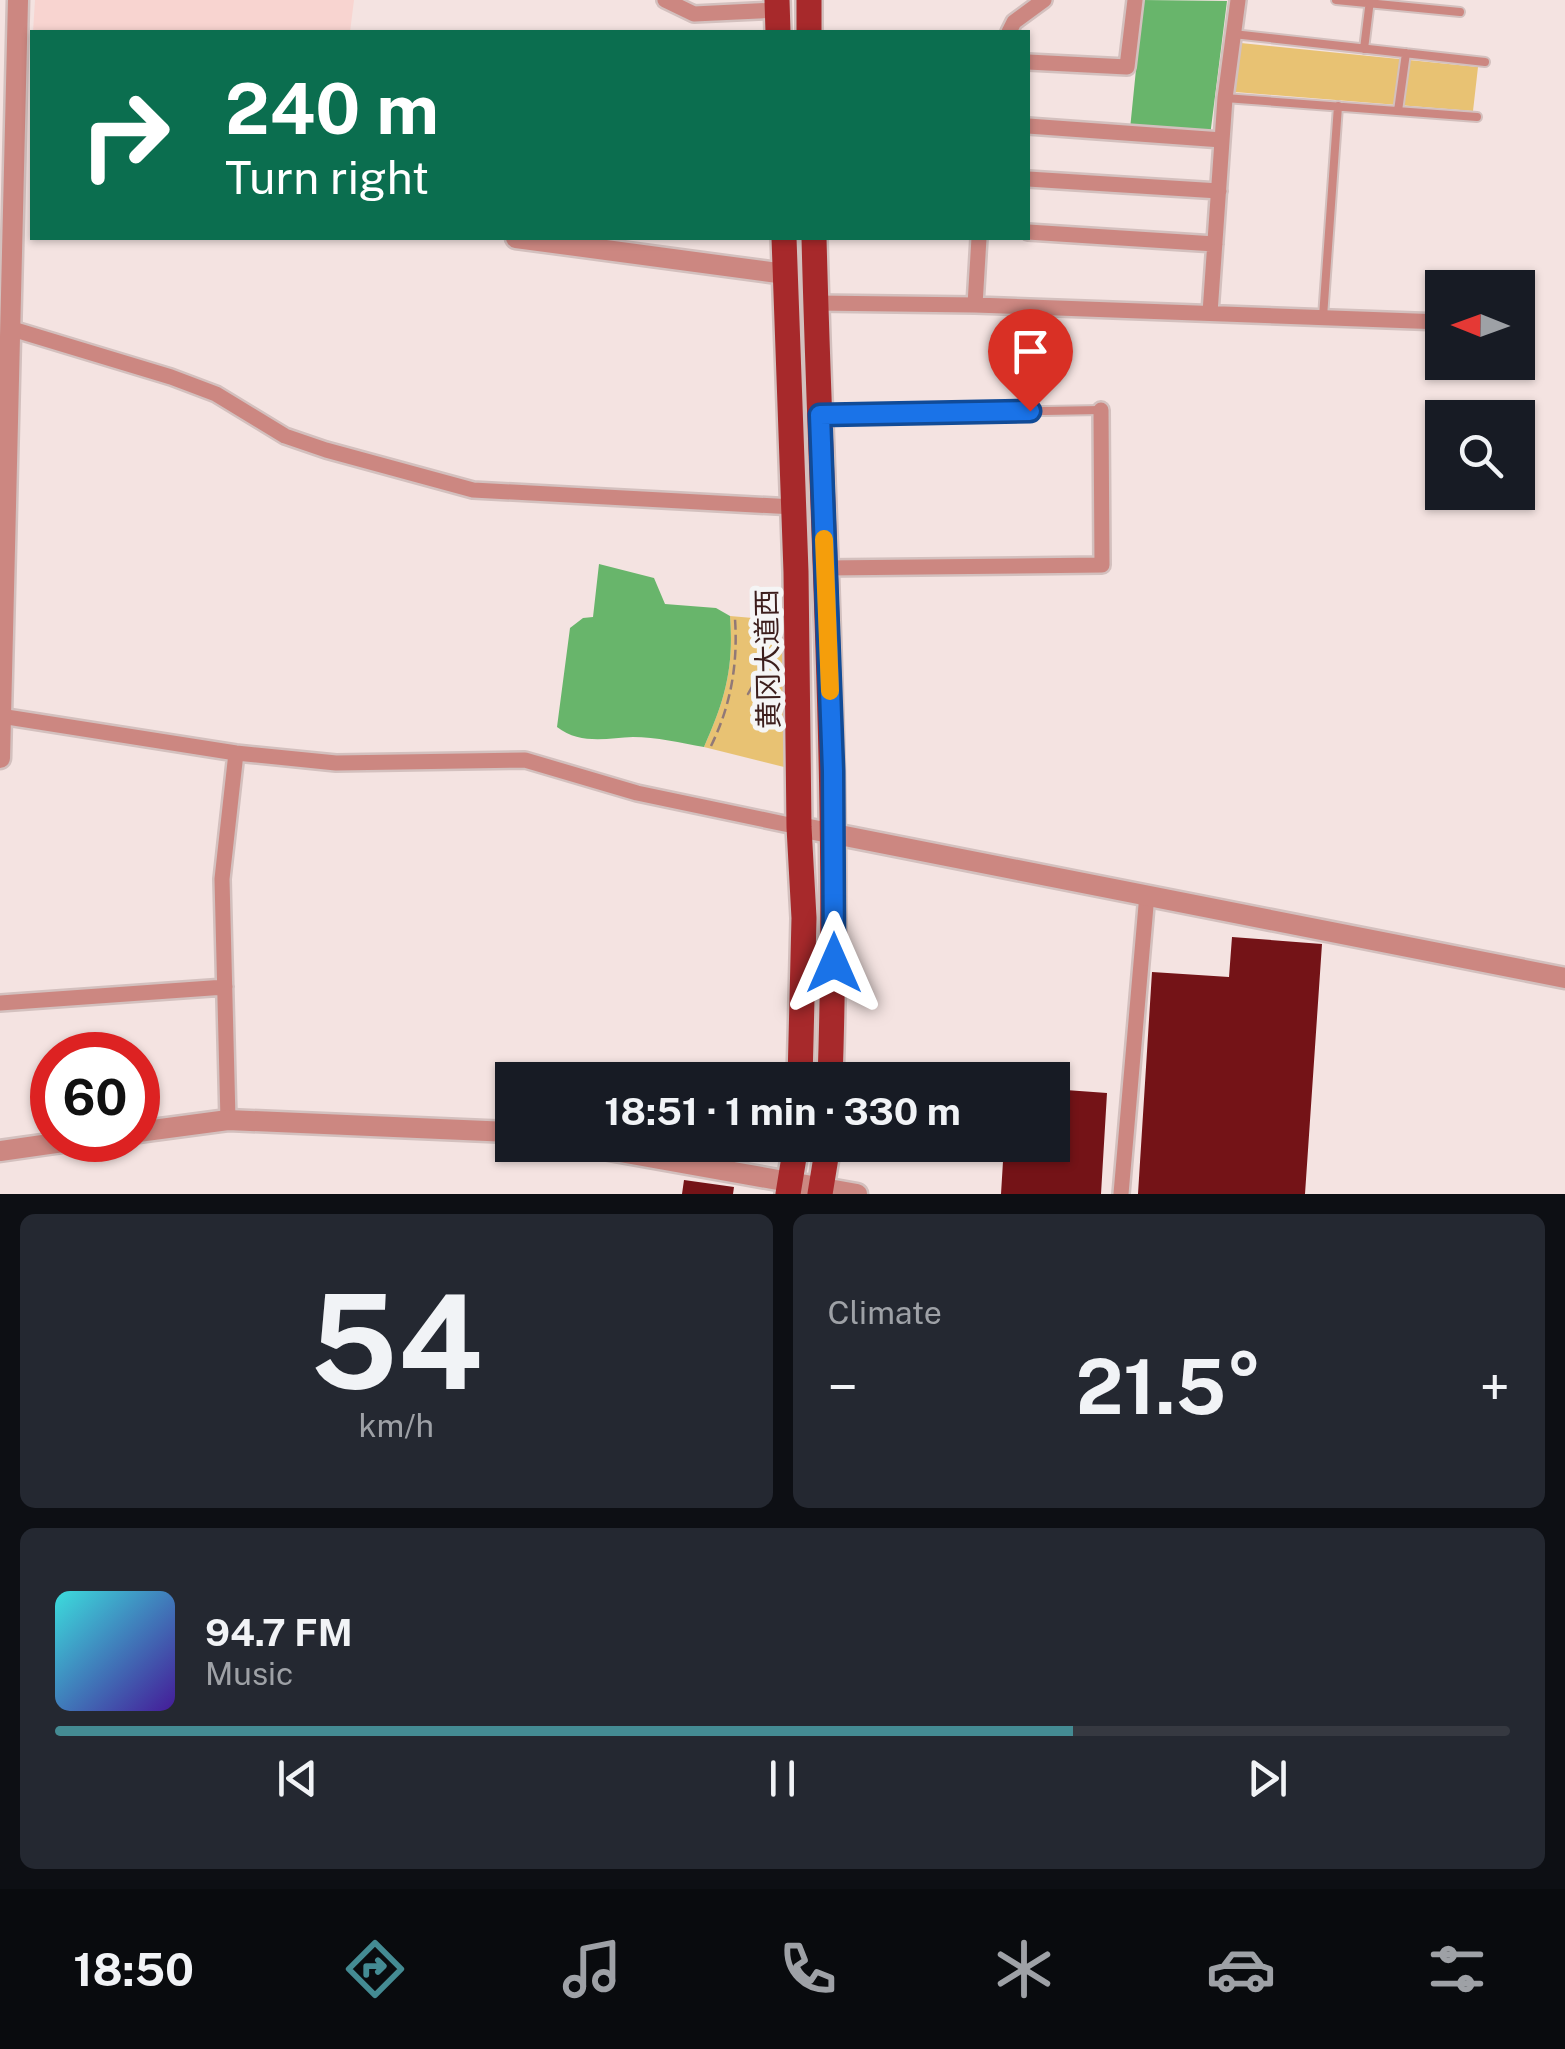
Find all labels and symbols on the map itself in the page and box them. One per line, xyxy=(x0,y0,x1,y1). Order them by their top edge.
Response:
north arrow xyxy=(1425,270,1535,380)
pin xyxy=(988,309,1073,412)
street label: 黄冈大道西 xyxy=(749,589,785,729)
position arrow xyxy=(782,911,886,1015)
speed limit sign: 60 xyxy=(30,1032,160,1162)

